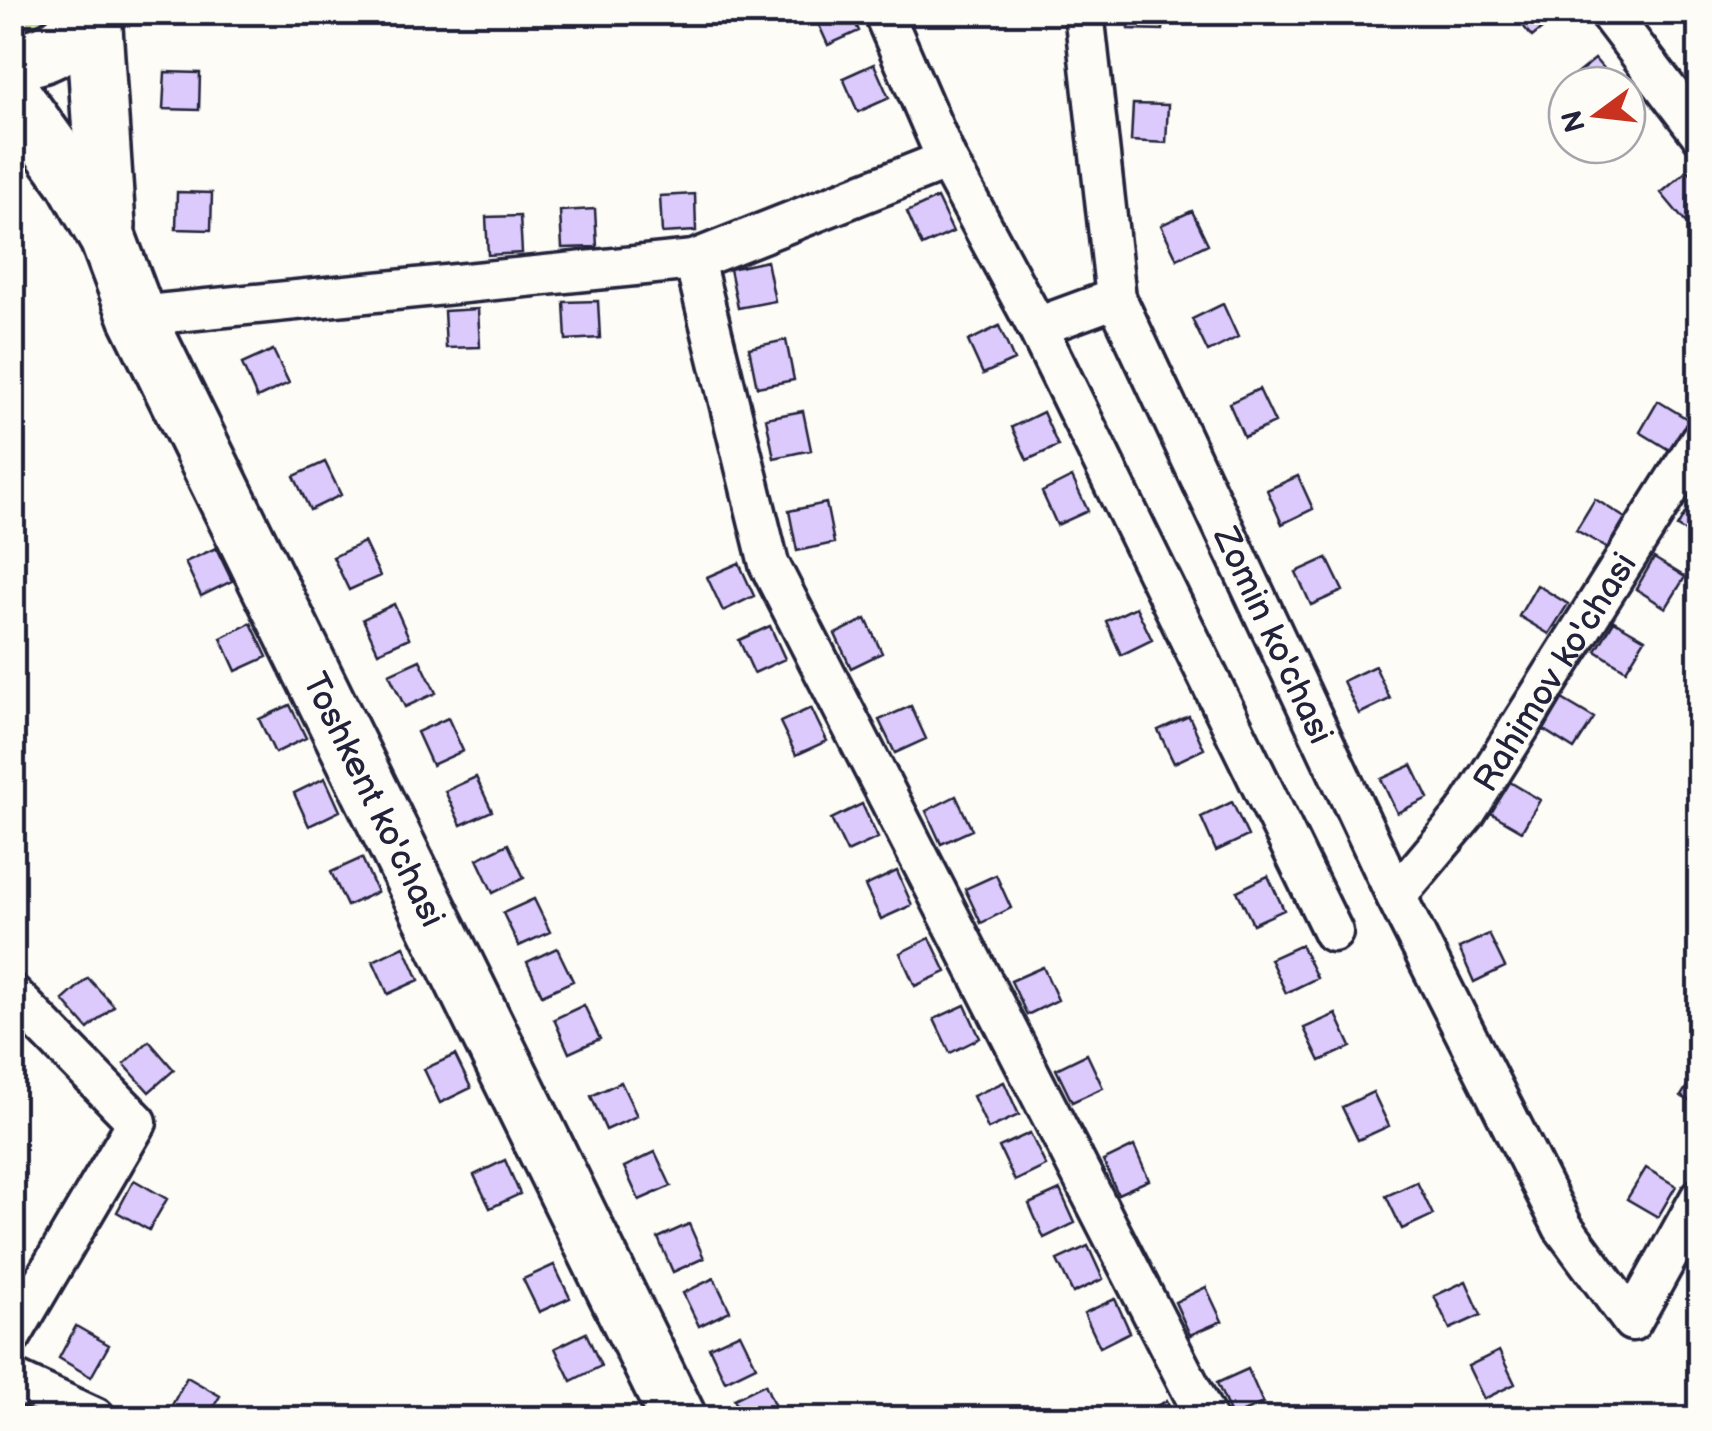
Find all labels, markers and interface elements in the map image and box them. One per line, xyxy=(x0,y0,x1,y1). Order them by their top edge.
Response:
north arrow xyxy=(1547,65,1647,165)
text: N xyxy=(1556,107,1593,136)
street label: Zomin ko'chasi xyxy=(1203,520,1342,751)
street label: Rahimov ko'chasi xyxy=(1465,545,1647,800)
street label: Toshkent ko'chasi xyxy=(292,666,454,934)

